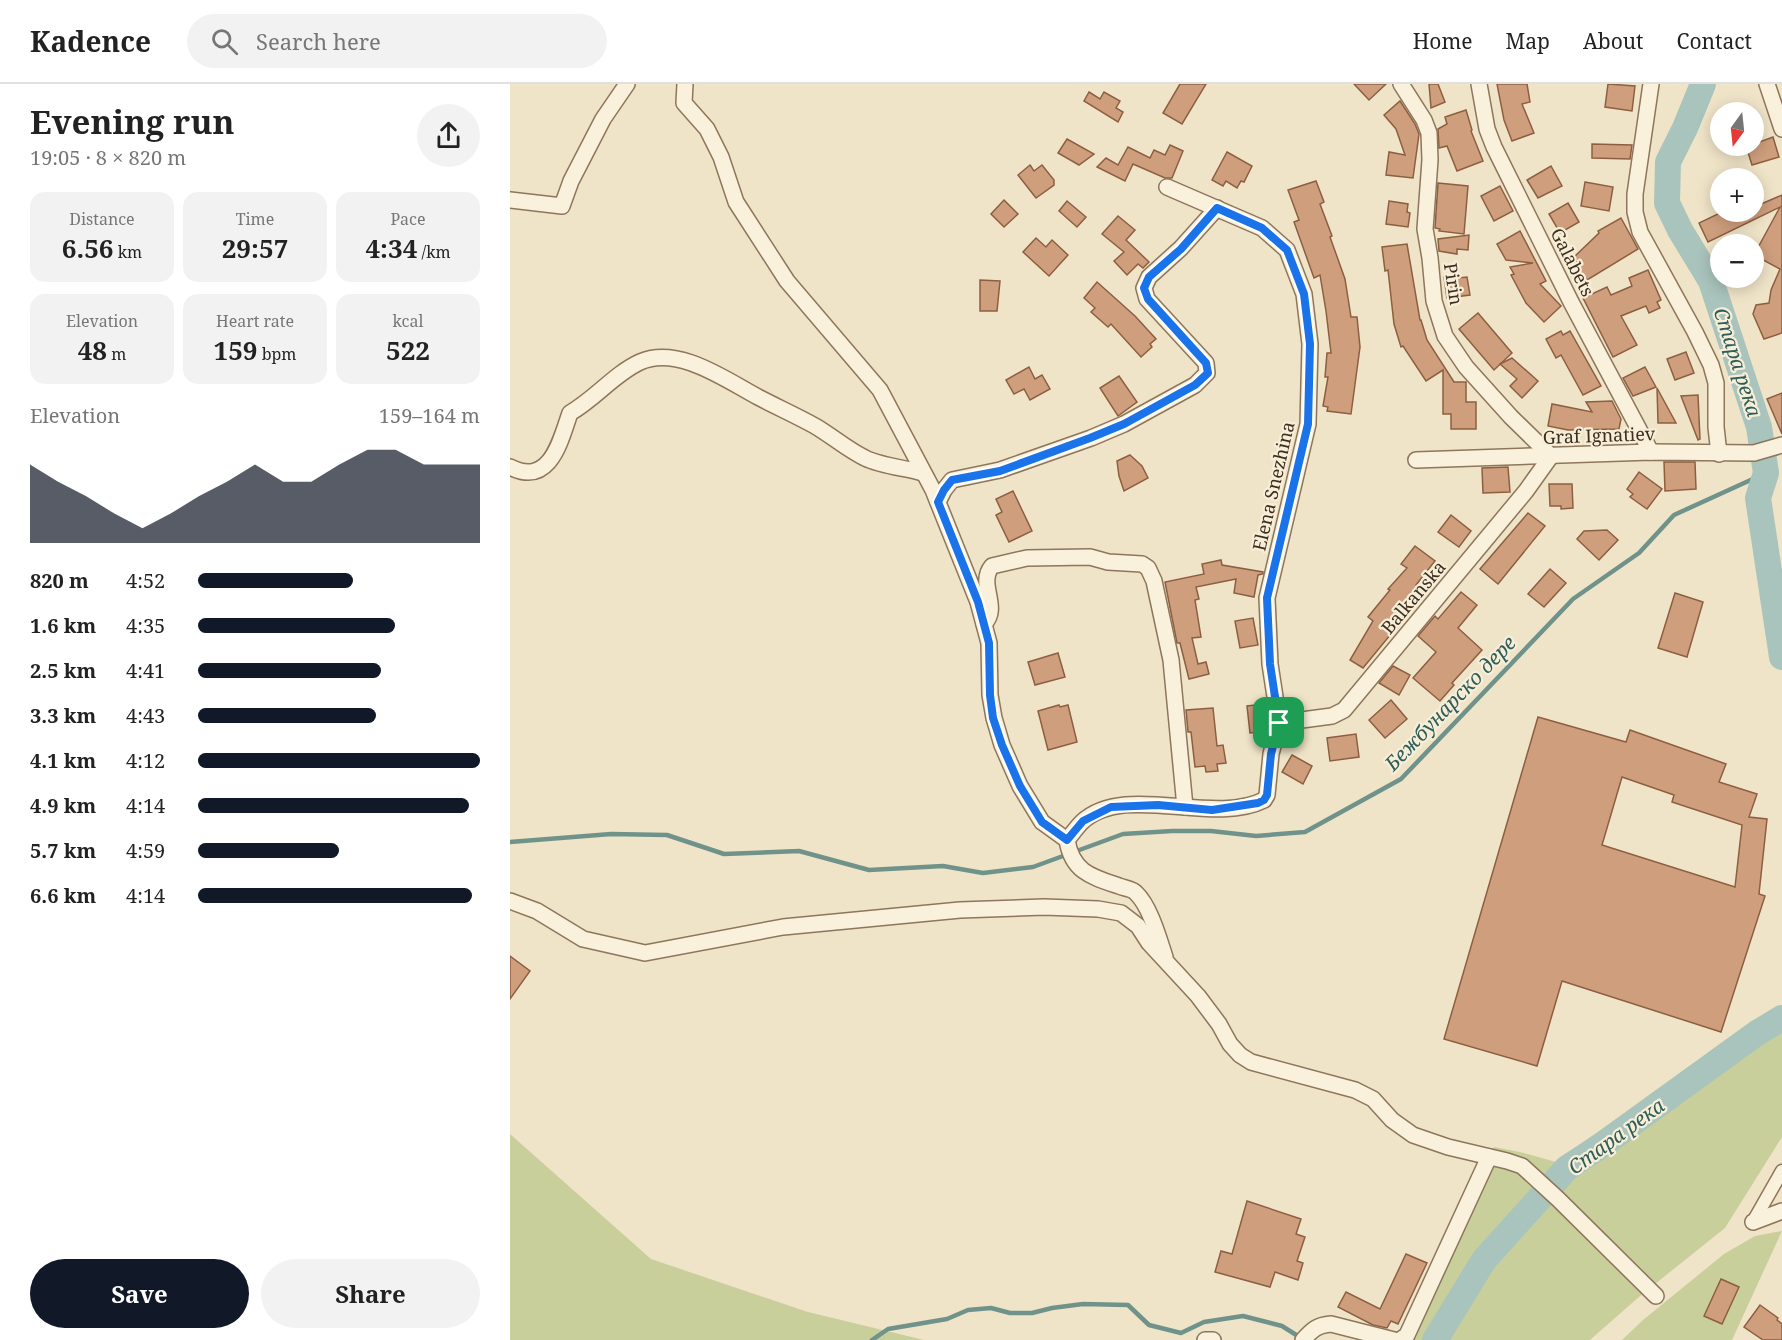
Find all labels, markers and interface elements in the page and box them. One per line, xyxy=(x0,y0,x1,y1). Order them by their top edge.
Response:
search box xyxy=(187,14,607,68)
text: Kadence xyxy=(30,22,151,60)
icon: search xyxy=(208,25,241,58)
text: Search here xyxy=(256,26,381,56)
text: Home xyxy=(1413,27,1473,55)
text: Map xyxy=(1506,27,1550,55)
text: About xyxy=(1583,27,1644,55)
text: Contact xyxy=(1677,27,1752,55)
text: Evening run xyxy=(30,99,234,144)
north arrow xyxy=(1710,102,1764,156)
map controls xyxy=(1710,102,1764,288)
button: share xyxy=(417,104,480,167)
text: 19:05 · 8 × 820 m xyxy=(30,144,186,171)
button: + xyxy=(1710,168,1764,222)
text: Distance xyxy=(69,208,135,230)
text: Time xyxy=(236,208,274,230)
text: Pace xyxy=(390,208,426,230)
street label: Galabets xyxy=(1546,224,1600,300)
text: 6.56 xyxy=(62,230,114,266)
text: 29:57 xyxy=(222,230,288,266)
text: 4:34 xyxy=(365,230,417,266)
button: − xyxy=(1710,234,1764,288)
text: km xyxy=(114,241,142,263)
text: /km xyxy=(417,241,451,263)
street label: Pirin xyxy=(1439,261,1469,307)
water label: Стара река xyxy=(1708,304,1768,420)
text: Elevation xyxy=(66,310,138,332)
text: Heart rate xyxy=(216,310,294,332)
text: kcal xyxy=(393,310,423,332)
text: 48 xyxy=(78,332,107,368)
text: 159 xyxy=(213,332,258,368)
text: 522 xyxy=(386,332,430,368)
text: m xyxy=(107,343,126,365)
text: bpm xyxy=(258,343,297,365)
text: Elevation xyxy=(30,402,120,429)
text: 159–164 m xyxy=(379,402,480,429)
street label: Elena Snezhina xyxy=(1246,419,1300,553)
street label: Graf Ignatiev xyxy=(1542,421,1656,449)
street label: Balkanska xyxy=(1375,555,1451,639)
text: 820 m xyxy=(30,567,89,594)
text: 4:52 xyxy=(126,567,165,594)
text: 1.6 km xyxy=(30,612,96,639)
text: 4:35 xyxy=(126,612,165,639)
water label: Бежбунарско дере xyxy=(1378,629,1522,777)
text: 2.5 km xyxy=(30,657,96,684)
text: 4:41 xyxy=(126,657,165,684)
pin xyxy=(1253,697,1304,748)
text: 3.3 km xyxy=(30,702,96,729)
text: 4:43 xyxy=(126,702,165,729)
icon: arrive xyxy=(1262,706,1295,739)
text: 4.1 km xyxy=(30,747,96,774)
text: 4:12 xyxy=(126,747,165,774)
text: 4.9 km xyxy=(30,792,96,819)
text: 4:14 xyxy=(126,792,165,819)
text: 5.7 km xyxy=(30,837,96,864)
text: 4:59 xyxy=(126,837,165,864)
text: 6.6 km xyxy=(30,882,96,909)
text: 4:14 xyxy=(126,882,165,909)
water label: Стара река xyxy=(1562,1092,1670,1180)
button: Save xyxy=(30,1259,249,1328)
button: Share xyxy=(261,1259,480,1328)

